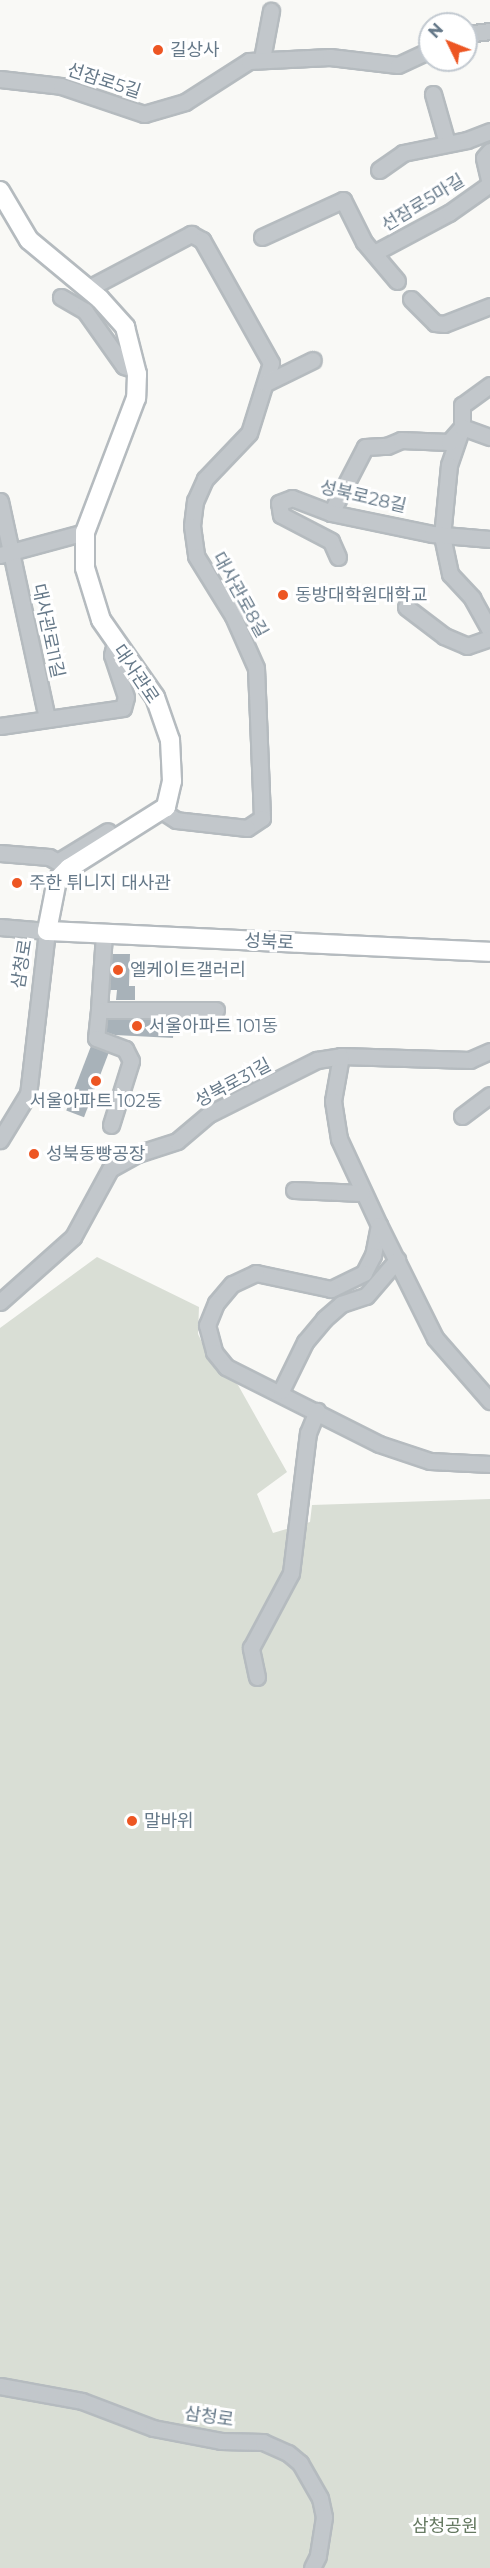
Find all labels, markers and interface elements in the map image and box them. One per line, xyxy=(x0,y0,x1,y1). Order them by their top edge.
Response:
north arrow xyxy=(418,12,478,72)
text: N xyxy=(425,20,447,42)
place label: 길상사 xyxy=(170,39,220,61)
marker: 길상사 xyxy=(151,43,165,57)
street label: 선잠로5길 xyxy=(64,59,144,103)
street label: 선잠로5마길 xyxy=(378,170,468,236)
street label: 성북로28길 xyxy=(318,477,408,517)
street label: 대사관로8길 xyxy=(208,549,272,641)
street label: 대사관로11길 xyxy=(27,582,69,680)
place label: 동방대학원대학교 xyxy=(295,584,427,606)
marker: 동방대학원대학교 xyxy=(276,588,290,602)
street label: 대사관로 xyxy=(109,641,163,707)
place label: 주한 튀니지 대사관 xyxy=(29,872,171,894)
marker: 주한 튀니지 대사관 xyxy=(10,876,24,890)
street label: 성북로 xyxy=(244,930,294,954)
street label: 삼청로 xyxy=(7,938,37,990)
place label: 엘케이트갤러리 xyxy=(130,959,246,981)
marker: 엘케이트갤러리 xyxy=(111,963,125,977)
place label: 서울아파트 101동 xyxy=(149,1015,278,1037)
marker: 서울아파트 101동 xyxy=(130,1019,144,1033)
street label: 성북로31길 xyxy=(191,1054,275,1112)
marker: 서울아파트 102동 xyxy=(89,1074,103,1088)
place label: 서울아파트 102동 xyxy=(30,1090,162,1112)
place label: 성북동빵공장 xyxy=(46,1143,145,1165)
marker: 성북동빵공장 xyxy=(27,1147,41,1161)
place label: 말바위 xyxy=(144,1810,194,1832)
marker: 말바위 xyxy=(125,1814,139,1828)
street label: 삼청로 xyxy=(183,2403,235,2431)
park label: 삼청공원 xyxy=(412,2515,478,2537)

